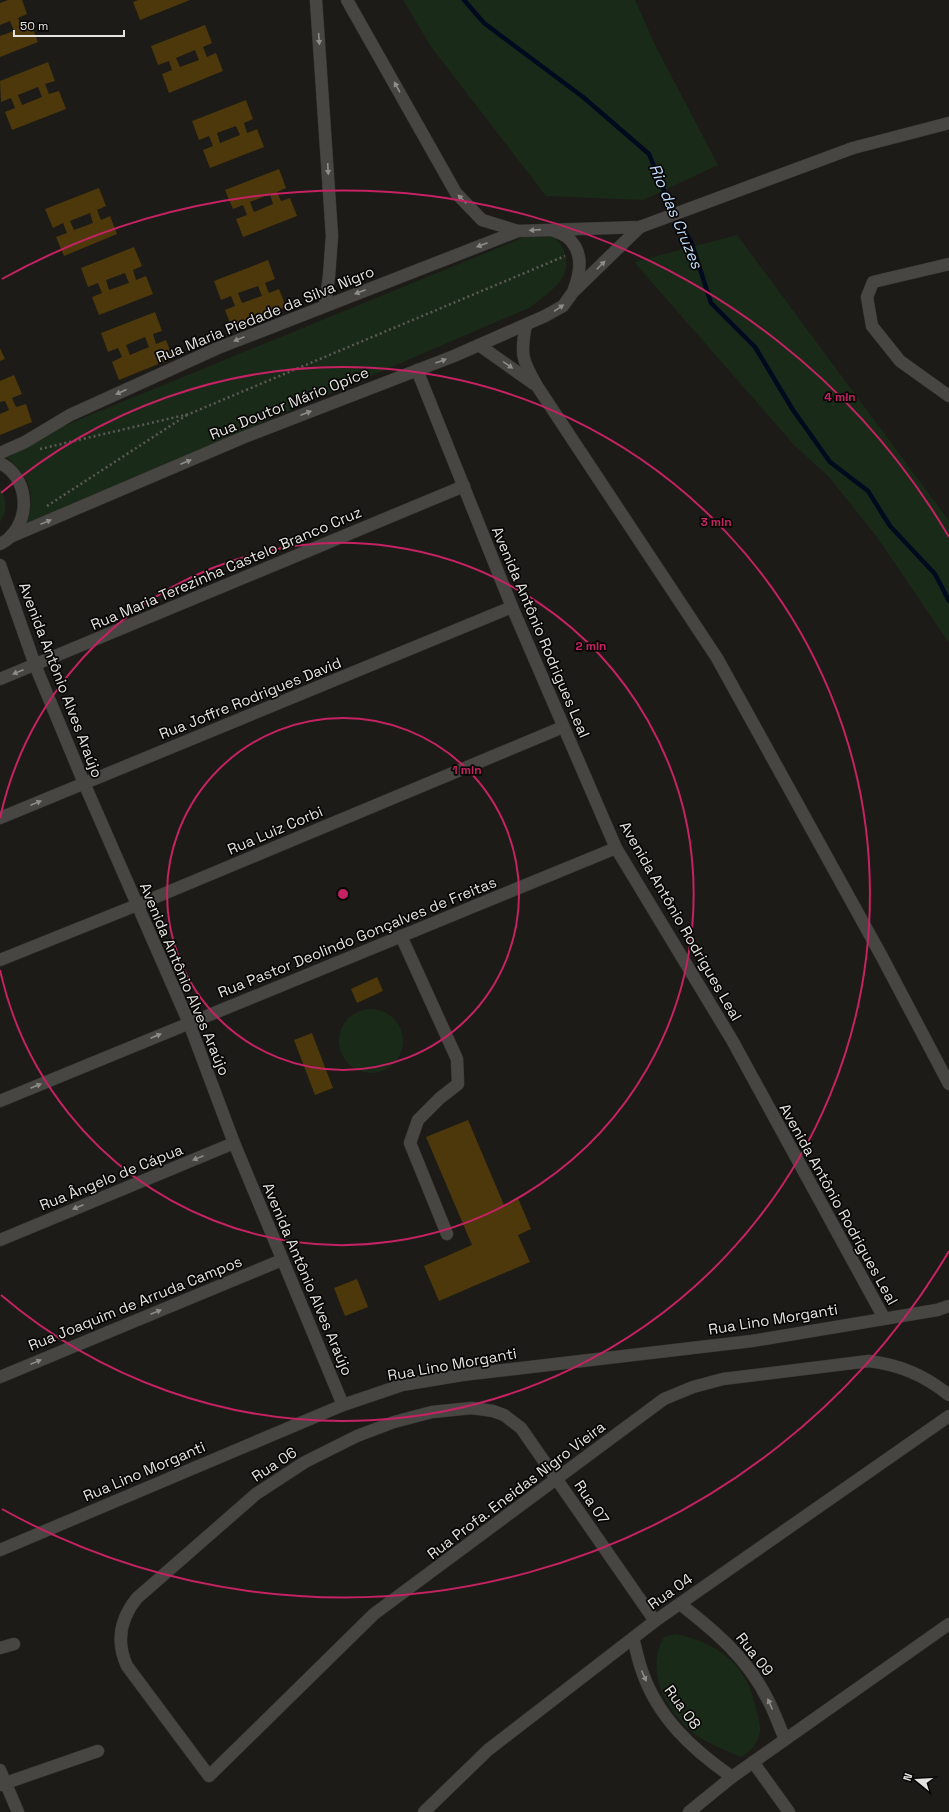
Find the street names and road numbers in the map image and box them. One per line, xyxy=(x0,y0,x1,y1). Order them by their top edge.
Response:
street label: Rua Maria Piedade da Silva Nigro xyxy=(153,261,377,367)
street label: Rua Doutor Mário Opice xyxy=(207,362,372,444)
street label: Rua Maria Terezinha Castelo Branco Cruz xyxy=(88,502,364,634)
street label: Avenida Antônio Rodrigues Leal xyxy=(488,524,594,740)
street label: Avenida Antônio Alves Araújo xyxy=(15,580,107,780)
street label: Rua Joffre Rodrigues David xyxy=(156,653,344,743)
street label: Rua Luiz Corbi xyxy=(224,801,326,859)
street label: Avenida Antônio Rodrigues Leal xyxy=(616,818,746,1024)
street label: Rua Pastor Deolindo Gonçalves de Freitas xyxy=(215,872,499,1002)
street label: Avenida Antônio Alves Araújo xyxy=(136,880,234,1078)
street label: Avenida Antônio Rodrigues Leal xyxy=(776,1100,902,1308)
street label: Rua Ângelo de Cápua xyxy=(37,1139,186,1214)
street label: Avenida Antônio Alves Araújo xyxy=(259,1180,357,1378)
street label: Rua Joaquim de Arruda Campos xyxy=(25,1251,245,1355)
street label: Rua Lino Morganti xyxy=(707,1299,839,1339)
street label: Rua Lino Morganti xyxy=(386,1343,518,1385)
street label: Rua Profa. Eneidas Nigro Vieira xyxy=(423,1417,609,1563)
street label: Rua Lino Morganti xyxy=(80,1437,208,1505)
street label: Rua 06 xyxy=(248,1442,300,1486)
street label: Rua 07 xyxy=(570,1476,614,1528)
street label: Rua 04 xyxy=(644,1569,696,1613)
street label: Rua 09 xyxy=(732,1628,778,1680)
street label: Rua 08 xyxy=(661,1681,705,1733)

